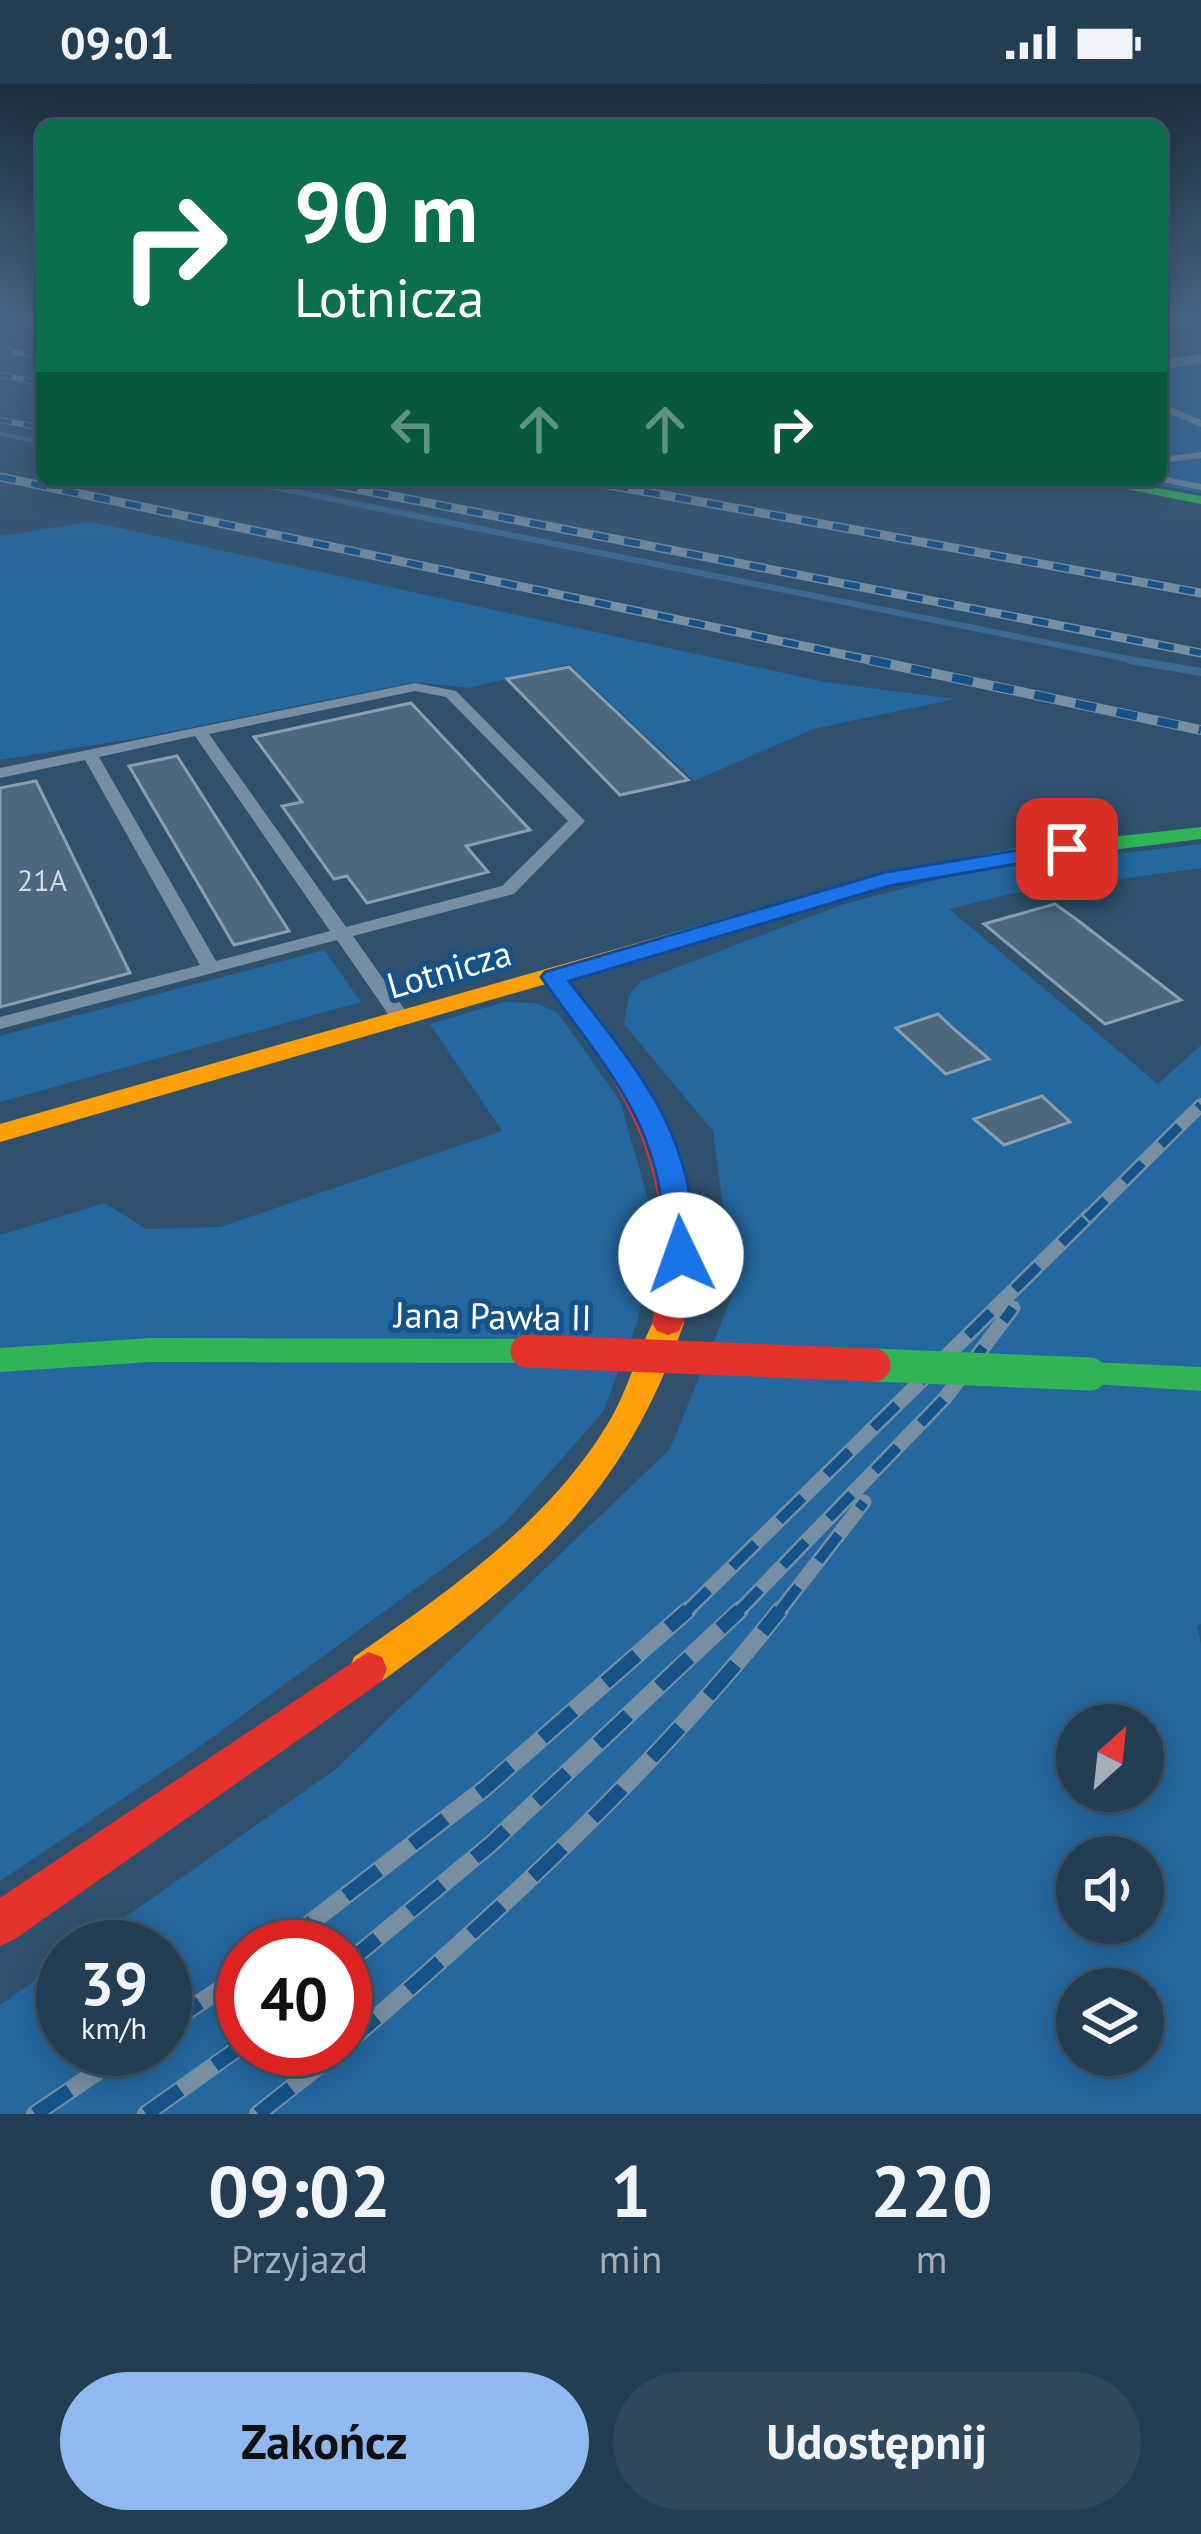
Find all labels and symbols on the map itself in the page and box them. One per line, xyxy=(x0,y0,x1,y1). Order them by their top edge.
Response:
pin xyxy=(1016,798,1118,900)
house number: 21A xyxy=(17,860,68,899)
street label: Lotnicza xyxy=(381,928,516,1009)
position arrow xyxy=(618,1192,744,1318)
street label: Jana Pawła II xyxy=(392,1290,592,1341)
north arrow xyxy=(1056,1704,1164,1812)
speed limit sign: 40 xyxy=(216,1920,372,2076)

